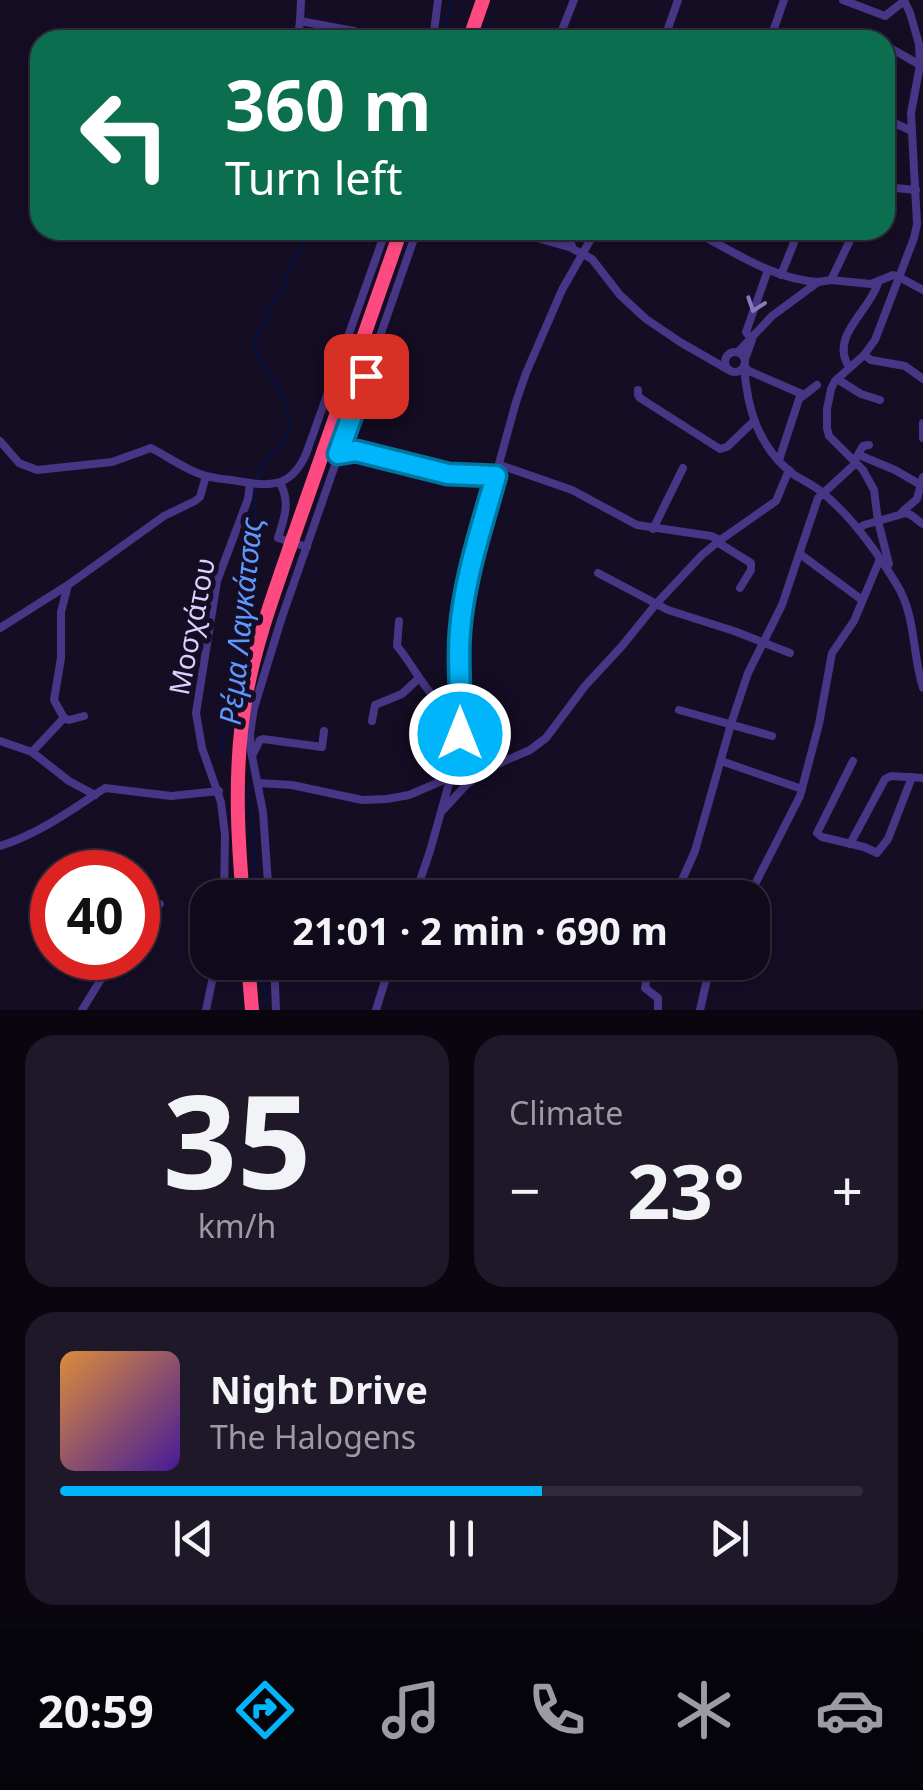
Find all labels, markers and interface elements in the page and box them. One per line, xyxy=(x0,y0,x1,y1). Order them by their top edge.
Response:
text: 360 m xyxy=(225,56,432,152)
icon: left xyxy=(60,70,190,200)
text: Turn left xyxy=(225,147,402,208)
one-way arrow xyxy=(747,296,767,313)
pin xyxy=(324,334,409,419)
icon: arrive xyxy=(339,349,394,404)
water label: Ρέμα Λαγκάτσας xyxy=(209,515,271,727)
street label: Μοσχάτου xyxy=(159,554,223,698)
position arrow xyxy=(408,682,512,786)
speed limit sign: 40 xyxy=(30,850,160,980)
text: 21:01 · 2 min · 690 m xyxy=(292,904,668,956)
text: 35 xyxy=(163,1050,311,1227)
text: Climate xyxy=(509,1091,623,1134)
text: 23° xyxy=(627,1139,745,1241)
text: − xyxy=(509,1152,540,1227)
text: + xyxy=(832,1152,863,1227)
text: km/h xyxy=(198,1204,276,1247)
text: Night Drive xyxy=(210,1363,428,1415)
text: The Halogens xyxy=(210,1415,416,1458)
icon: previous xyxy=(166,1511,221,1566)
icon: pause xyxy=(434,1511,489,1566)
icon: next xyxy=(702,1511,757,1566)
icon: directions xyxy=(230,1675,300,1745)
icon: music xyxy=(376,1675,446,1745)
icon: phone xyxy=(522,1675,592,1745)
icon: climate xyxy=(669,1675,739,1745)
icon: car xyxy=(815,1675,885,1745)
text: 20:59 xyxy=(38,1680,154,1741)

